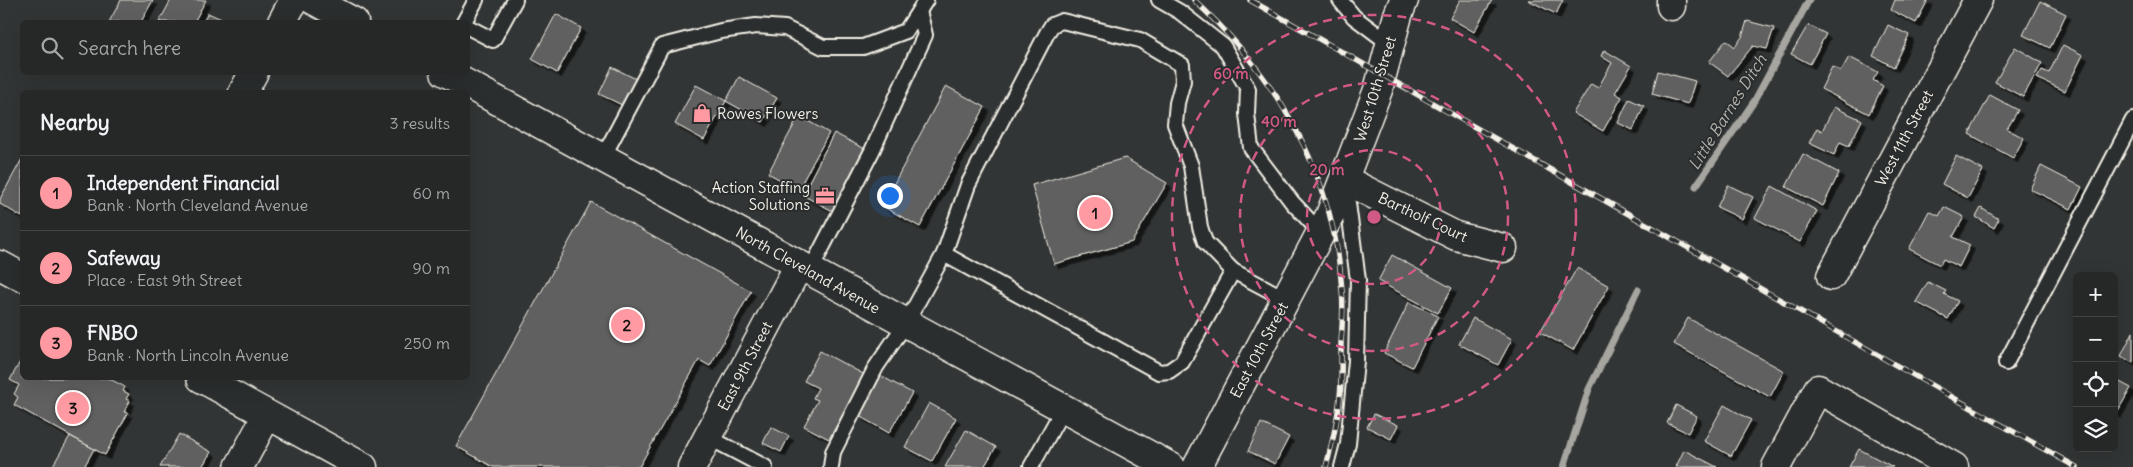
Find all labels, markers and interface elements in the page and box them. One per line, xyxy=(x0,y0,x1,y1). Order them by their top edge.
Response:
search box xyxy=(20,20,470,75)
icon: search xyxy=(38,34,66,62)
street label: West 10th Street xyxy=(1350,34,1400,144)
text: Search here xyxy=(78,36,181,60)
water label: Little Barnes Ditch xyxy=(1684,50,1771,173)
text: 60 m xyxy=(1213,64,1249,83)
street label: West 11th Street xyxy=(1871,87,1937,189)
shop icon: Rowes Flowers xyxy=(691,102,713,124)
place label: Rowes Flowers xyxy=(717,104,818,123)
text: Nearby xyxy=(40,109,110,136)
text: 40 m xyxy=(1261,112,1297,131)
text: 3 results xyxy=(390,113,450,133)
text: 20 m xyxy=(1310,160,1344,179)
text: Independent Financial xyxy=(87,171,280,195)
place label: Action Staffing Solutions xyxy=(712,178,810,214)
text: 1 xyxy=(53,183,59,203)
text: 60 m xyxy=(412,183,450,203)
your location xyxy=(877,183,903,209)
office icon: Action Staffing Solutions xyxy=(814,185,836,207)
street label: Bartholf Court xyxy=(1375,188,1471,246)
pin: 1 xyxy=(1079,194,1111,232)
text: Bank · North Cleveland Avenue xyxy=(87,195,308,215)
centre of rings xyxy=(1365,208,1383,226)
street label: North Cleveland Avenue xyxy=(733,222,883,318)
text: Safeway xyxy=(87,246,161,270)
text: 2 xyxy=(52,258,60,278)
text: 90 m xyxy=(412,258,450,278)
text: Place · East 9th Street xyxy=(87,270,242,290)
map controls xyxy=(2073,272,2118,452)
button: + xyxy=(2073,272,2118,317)
street label: East 10th Street xyxy=(1226,299,1292,401)
pin: 2 xyxy=(611,306,643,344)
button: − xyxy=(2073,317,2118,362)
street label: East 9th Street xyxy=(713,318,777,414)
text: FNBO xyxy=(87,321,138,345)
text: 3 xyxy=(51,333,61,353)
text: 250 m xyxy=(404,333,450,353)
text: Bank · North Lincoln Avenue xyxy=(87,345,289,365)
button: locate xyxy=(2073,362,2118,407)
pin: 3 xyxy=(57,389,89,427)
button: layers xyxy=(2073,407,2118,452)

